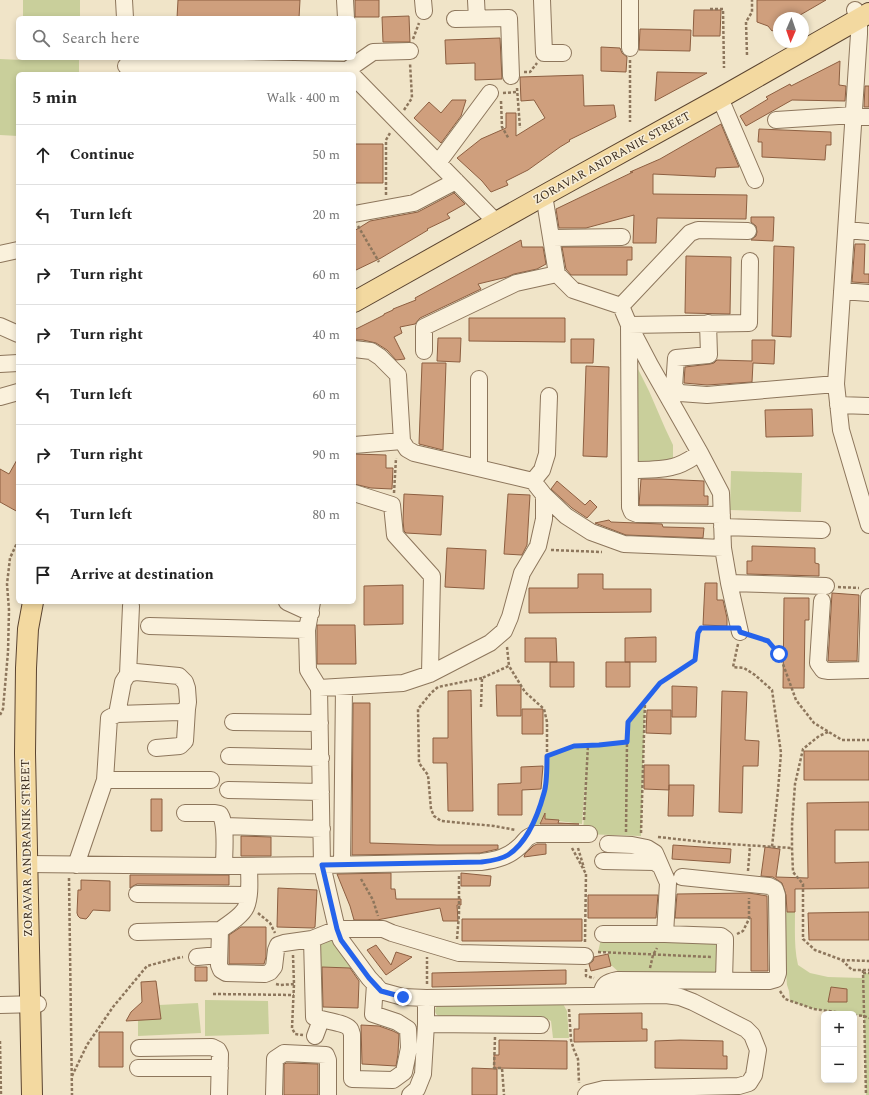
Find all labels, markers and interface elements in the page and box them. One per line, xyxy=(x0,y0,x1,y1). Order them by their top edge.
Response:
north arrow xyxy=(773,12,809,48)
search box xyxy=(16,16,356,60)
icon: search xyxy=(30,27,52,49)
text: Search here xyxy=(62,27,140,50)
text: 5 min xyxy=(32,85,77,111)
text: Walk · 400 m xyxy=(266,88,340,108)
street label: ZORAVAR ANDRANIK STREET xyxy=(530,107,694,209)
text: Continue xyxy=(70,143,135,166)
icon: ahead xyxy=(32,144,54,166)
text: 50 m xyxy=(313,145,340,165)
text: Turn left xyxy=(70,203,132,226)
icon: left xyxy=(32,204,54,226)
text: 20 m xyxy=(313,205,340,225)
text: Turn right xyxy=(70,263,143,286)
icon: right xyxy=(32,264,54,286)
text: 60 m xyxy=(313,265,340,285)
text: Turn right xyxy=(70,323,143,346)
icon: right xyxy=(32,324,54,346)
text: 40 m xyxy=(313,325,340,345)
text: Turn left xyxy=(70,383,132,406)
icon: left xyxy=(32,384,54,406)
text: 60 m xyxy=(313,385,340,405)
text: Turn right xyxy=(70,443,143,466)
icon: right xyxy=(32,444,54,466)
text: 90 m xyxy=(313,445,340,465)
text: Turn left xyxy=(70,503,132,526)
icon: left xyxy=(32,504,54,526)
text: 80 m xyxy=(313,505,340,525)
text: Arrive at destination xyxy=(70,563,214,586)
icon: arrive xyxy=(32,564,54,586)
route start xyxy=(770,645,788,663)
street label: ZORAVAR ANDRANIK STREET xyxy=(16,759,38,937)
route end xyxy=(394,988,412,1006)
map controls xyxy=(821,1011,857,1083)
button: + xyxy=(821,1011,857,1047)
button: − xyxy=(821,1047,857,1083)

